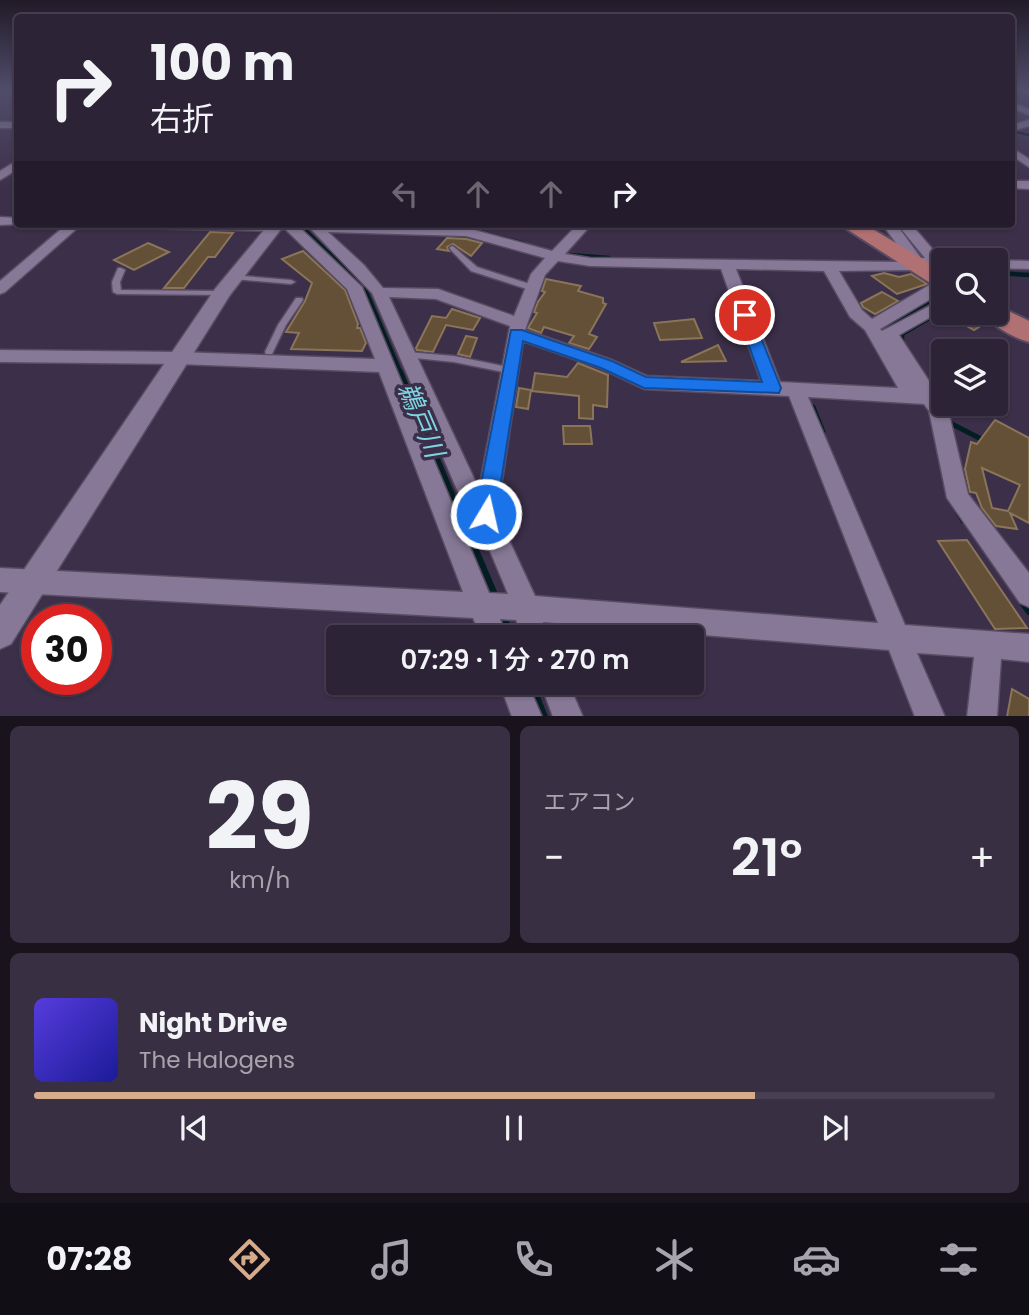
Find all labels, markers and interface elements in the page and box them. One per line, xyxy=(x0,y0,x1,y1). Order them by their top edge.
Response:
text: 100 m xyxy=(150,29,295,97)
icon: right xyxy=(35,42,126,133)
text: 右折 xyxy=(150,96,214,141)
icon: left xyxy=(386,175,424,213)
icon: ahead xyxy=(459,175,497,213)
icon: ahead xyxy=(532,175,570,213)
icon: right xyxy=(605,175,643,213)
map controls xyxy=(931,248,1008,416)
button: search xyxy=(931,248,1008,325)
pin xyxy=(715,285,775,345)
icon: arrive xyxy=(726,296,764,334)
button: layers xyxy=(931,339,1008,416)
water label: 鵜戸川 xyxy=(389,377,454,466)
position arrow xyxy=(449,477,523,551)
speed limit sign: 30 xyxy=(21,604,112,695)
text: 07:29 · 1 分 · 270 m xyxy=(401,642,629,678)
text: 29 xyxy=(206,753,314,881)
text: エアコン xyxy=(544,786,636,818)
text: 21° xyxy=(731,821,803,894)
text: − xyxy=(544,831,564,884)
text: + xyxy=(969,831,995,884)
text: km/h xyxy=(229,864,290,896)
text: Night Drive xyxy=(139,1005,287,1041)
text: The Halogens xyxy=(139,1044,295,1076)
icon: previous xyxy=(175,1109,213,1147)
icon: pause xyxy=(495,1109,533,1147)
icon: next xyxy=(816,1109,854,1147)
icon: directions xyxy=(225,1235,274,1284)
icon: music xyxy=(367,1235,416,1284)
icon: phone xyxy=(509,1235,558,1284)
icon: climate xyxy=(650,1235,699,1284)
icon: car xyxy=(792,1235,841,1284)
icon: filters xyxy=(934,1235,983,1284)
text: 07:28 xyxy=(46,1236,132,1281)

